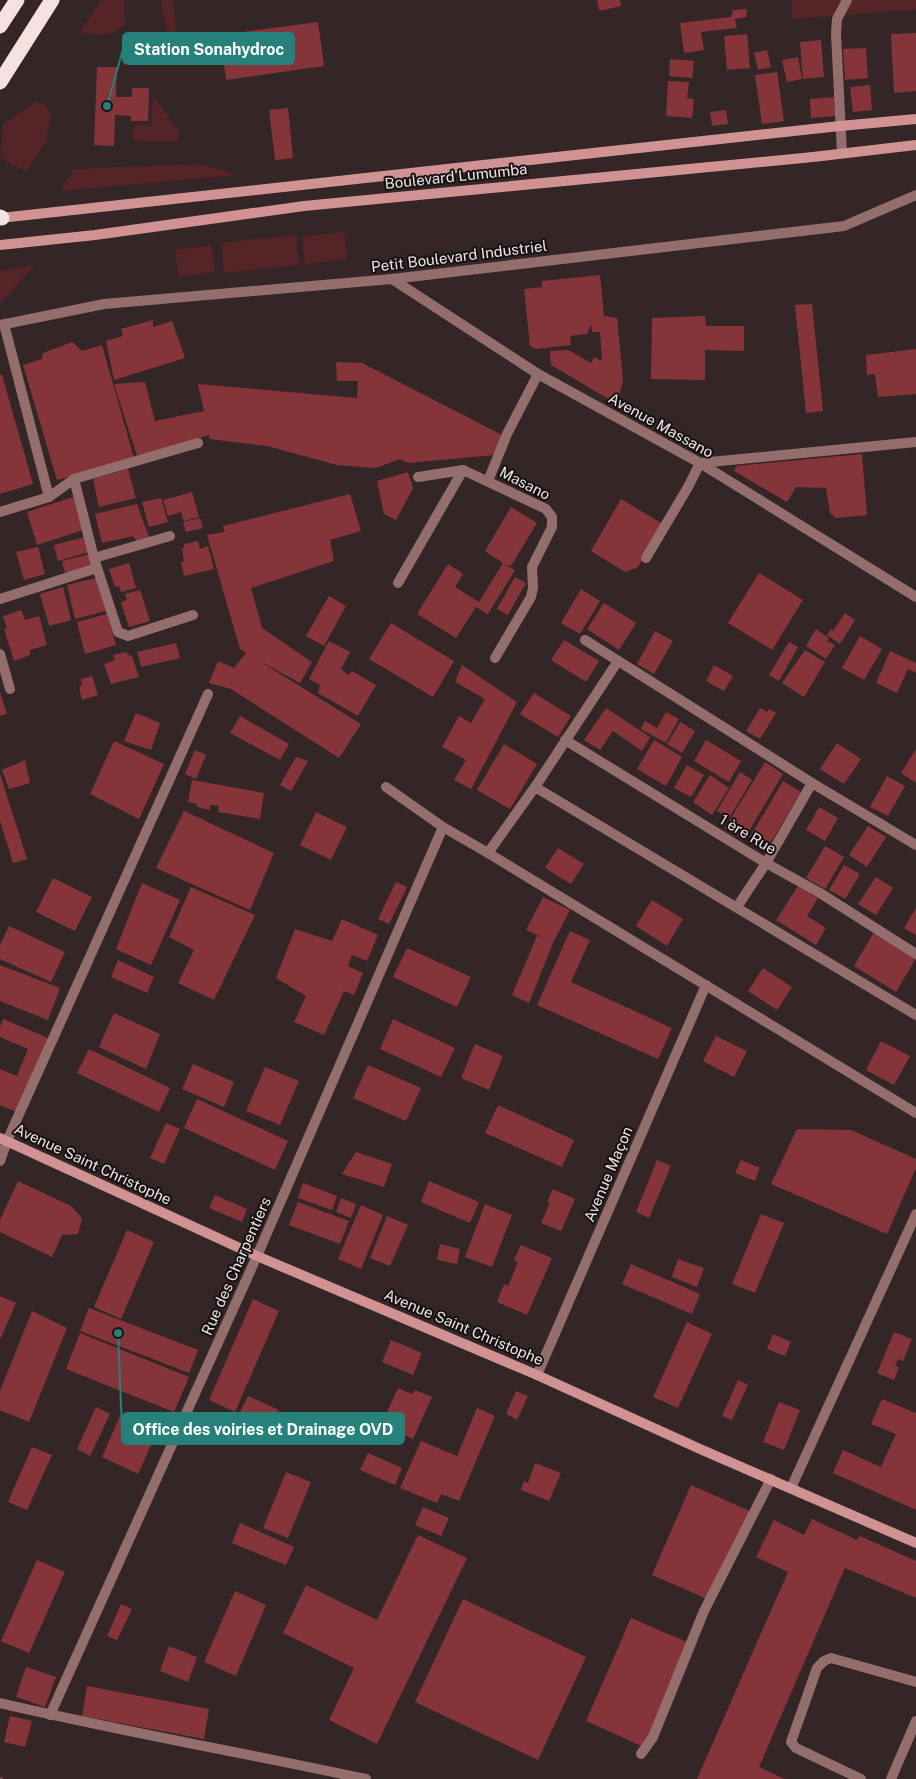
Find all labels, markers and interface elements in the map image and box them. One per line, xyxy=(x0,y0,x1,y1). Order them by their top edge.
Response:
callout: Station Sonahydroc xyxy=(123,33,294,64)
text: Station Sonahydroc xyxy=(134,40,284,59)
street label: Boulevard Lumumba xyxy=(384,160,528,192)
street label: Petit Boulevard Industriel xyxy=(370,237,548,275)
street label: Avenue Massano xyxy=(606,389,716,461)
street label: Masano xyxy=(497,463,553,503)
street label: 1 ère Rue xyxy=(717,810,779,858)
street label: Avenue Saint Christophe xyxy=(12,1120,174,1208)
street label: Avenue Maçon xyxy=(580,1124,636,1224)
street label: Rue des Charpentiers xyxy=(198,1194,274,1338)
street label: Avenue Saint Christophe xyxy=(382,1286,546,1368)
callout: Office des voiries et Drainage OVD xyxy=(122,1413,404,1444)
text: Office des voiries et Drainage OVD xyxy=(133,1420,393,1439)

